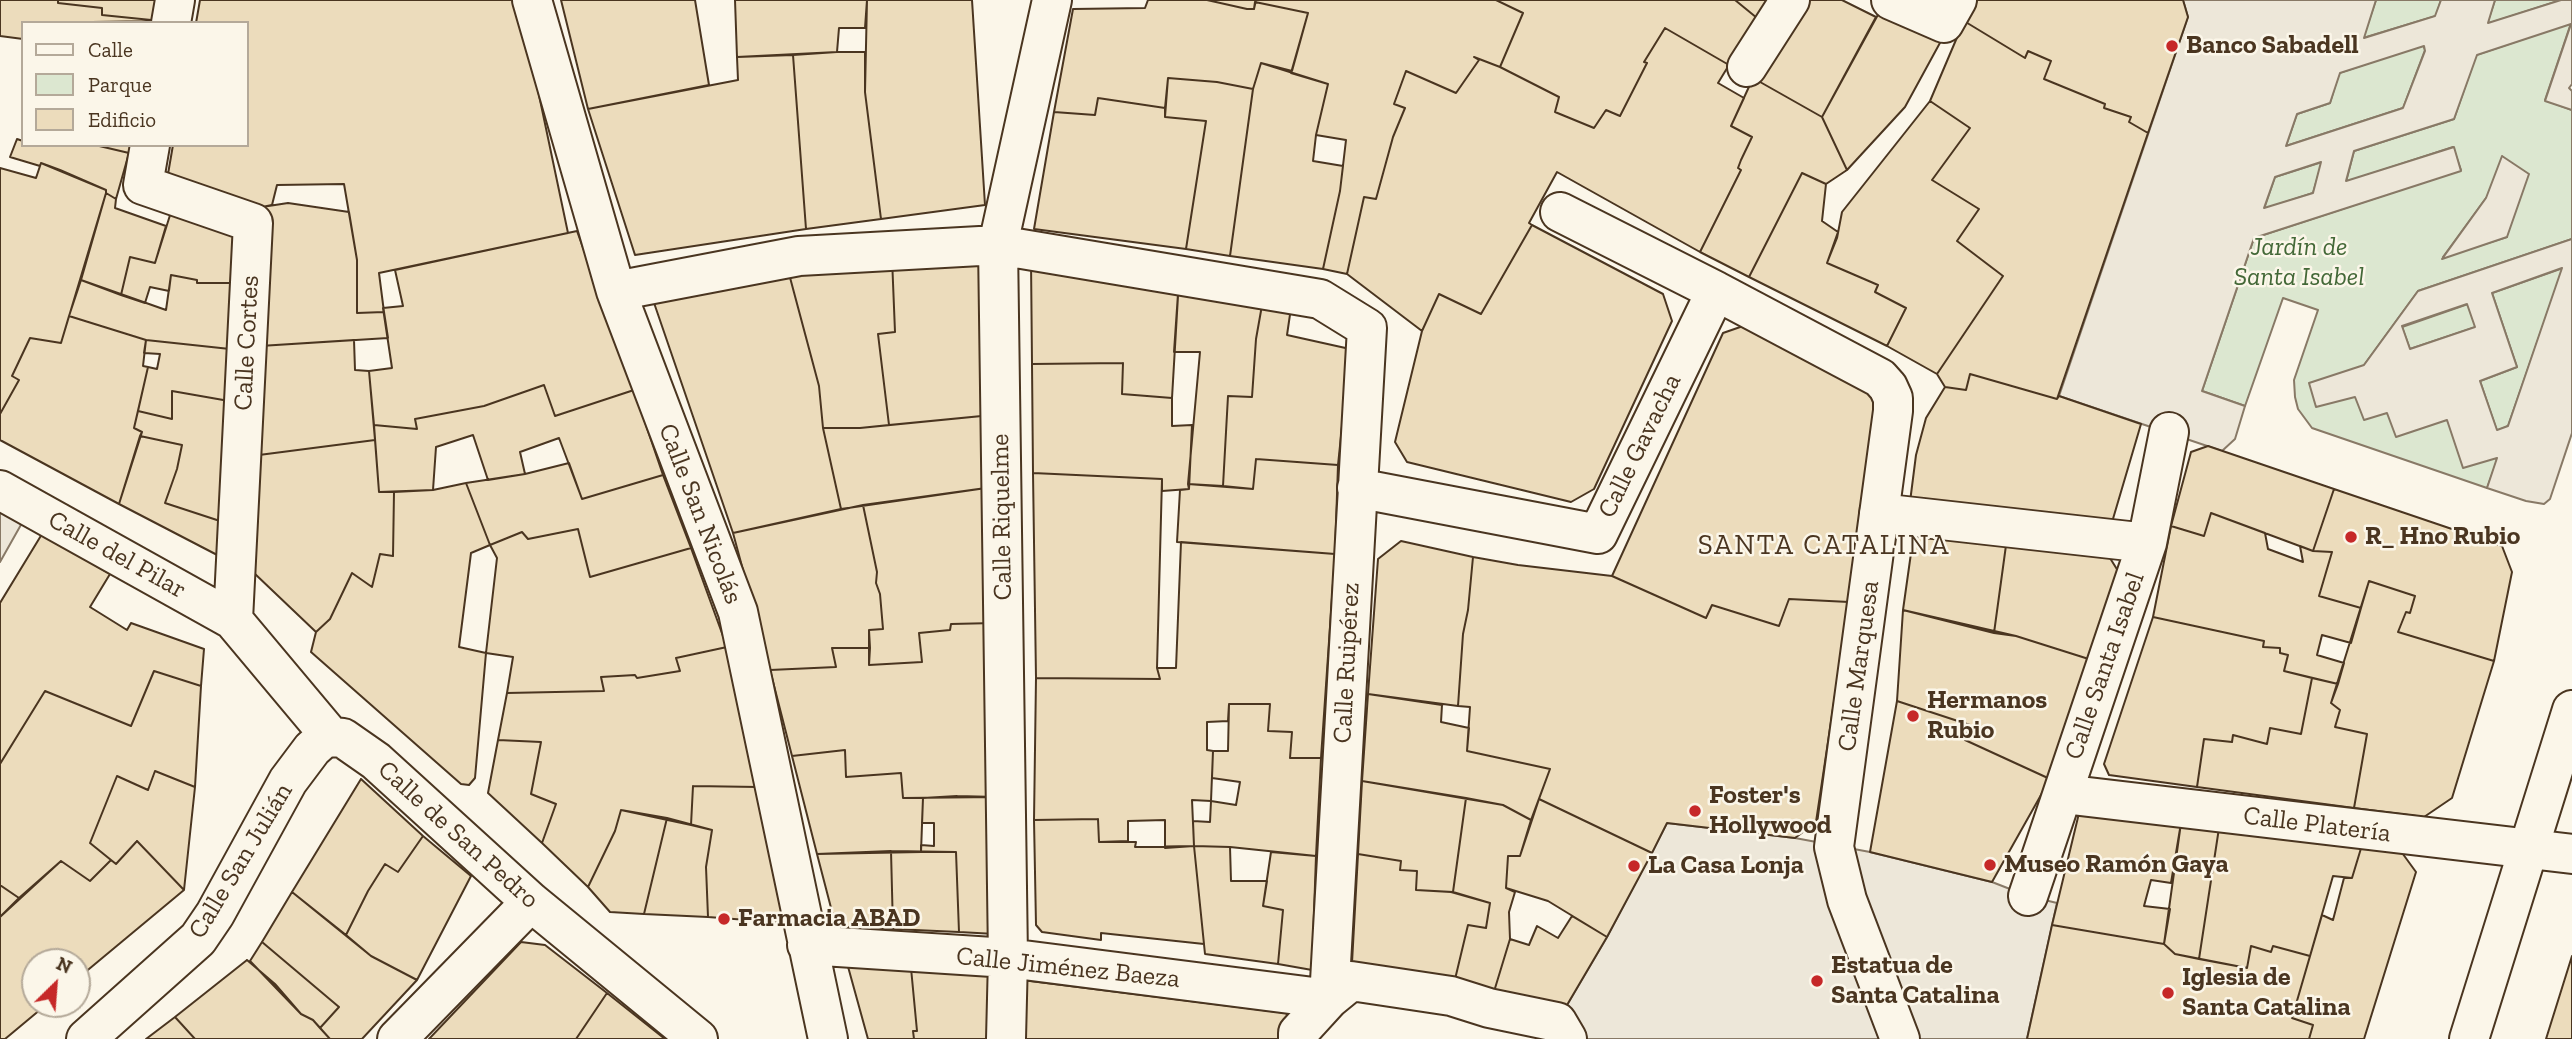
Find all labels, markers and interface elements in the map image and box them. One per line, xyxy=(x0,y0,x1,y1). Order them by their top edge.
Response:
legend xyxy=(21,21,248,147)
place label: Banco Sabadell xyxy=(2186,30,2359,62)
text: Calle xyxy=(88,37,133,62)
marker: Banco Sabadell xyxy=(2164,38,2180,54)
text: Parque xyxy=(88,72,152,97)
text: Edificio xyxy=(88,107,156,132)
park label: Jardín de Santa Isabel xyxy=(2234,232,2364,294)
street label: Calle Cortes xyxy=(228,274,266,412)
street label: Calle Gavacha xyxy=(1592,369,1688,523)
street label: Calle San Nicolás xyxy=(651,419,749,609)
street label: Calle Riquelme xyxy=(985,433,1019,601)
street label: Calle del Pilar xyxy=(42,504,192,606)
place label: R_ Hno Rubio xyxy=(2365,521,2520,553)
district label: SANTA CATALINA xyxy=(1699,529,1949,563)
marker: R_ Hno Rubio xyxy=(2343,529,2359,545)
street label: Calle Santa Isabel xyxy=(2058,568,2152,764)
street label: Calle Marquesa xyxy=(1832,579,1886,753)
street label: Calle Ruipérez xyxy=(1327,582,1367,744)
place label: Hermanos Rubio xyxy=(1927,685,2047,746)
marker: Hermanos Rubio xyxy=(1905,708,1921,724)
street label: Calle de San Pedro xyxy=(371,754,545,916)
street label: Calle San Julián xyxy=(182,777,300,945)
place label: Foster's Hollywood xyxy=(1709,780,1832,842)
street label: Calle Platería xyxy=(2241,800,2393,850)
marker: Foster's Hollywood xyxy=(1687,803,1703,819)
place label: Museo Ramón Gaya xyxy=(2004,849,2229,881)
place label: La Casa Lonja xyxy=(1648,850,1804,882)
marker: Museo Ramón Gaya xyxy=(1982,857,1998,873)
marker: La Casa Lonja xyxy=(1626,858,1642,874)
place label: Farmacia ABAD xyxy=(738,903,920,935)
marker: Farmacia ABAD xyxy=(716,911,732,927)
street label: Calle Jiménez Baeza xyxy=(955,941,1181,995)
north arrow xyxy=(21,948,91,1018)
place label: Estatua de Santa Catalina xyxy=(1831,950,2000,1012)
text: N xyxy=(53,952,76,979)
place label: Iglesia de Santa Catalina xyxy=(2182,962,2351,1024)
marker: Estatua de Santa Catalina xyxy=(1809,973,1825,989)
marker: Iglesia de Santa Catalina xyxy=(2160,985,2176,1001)

